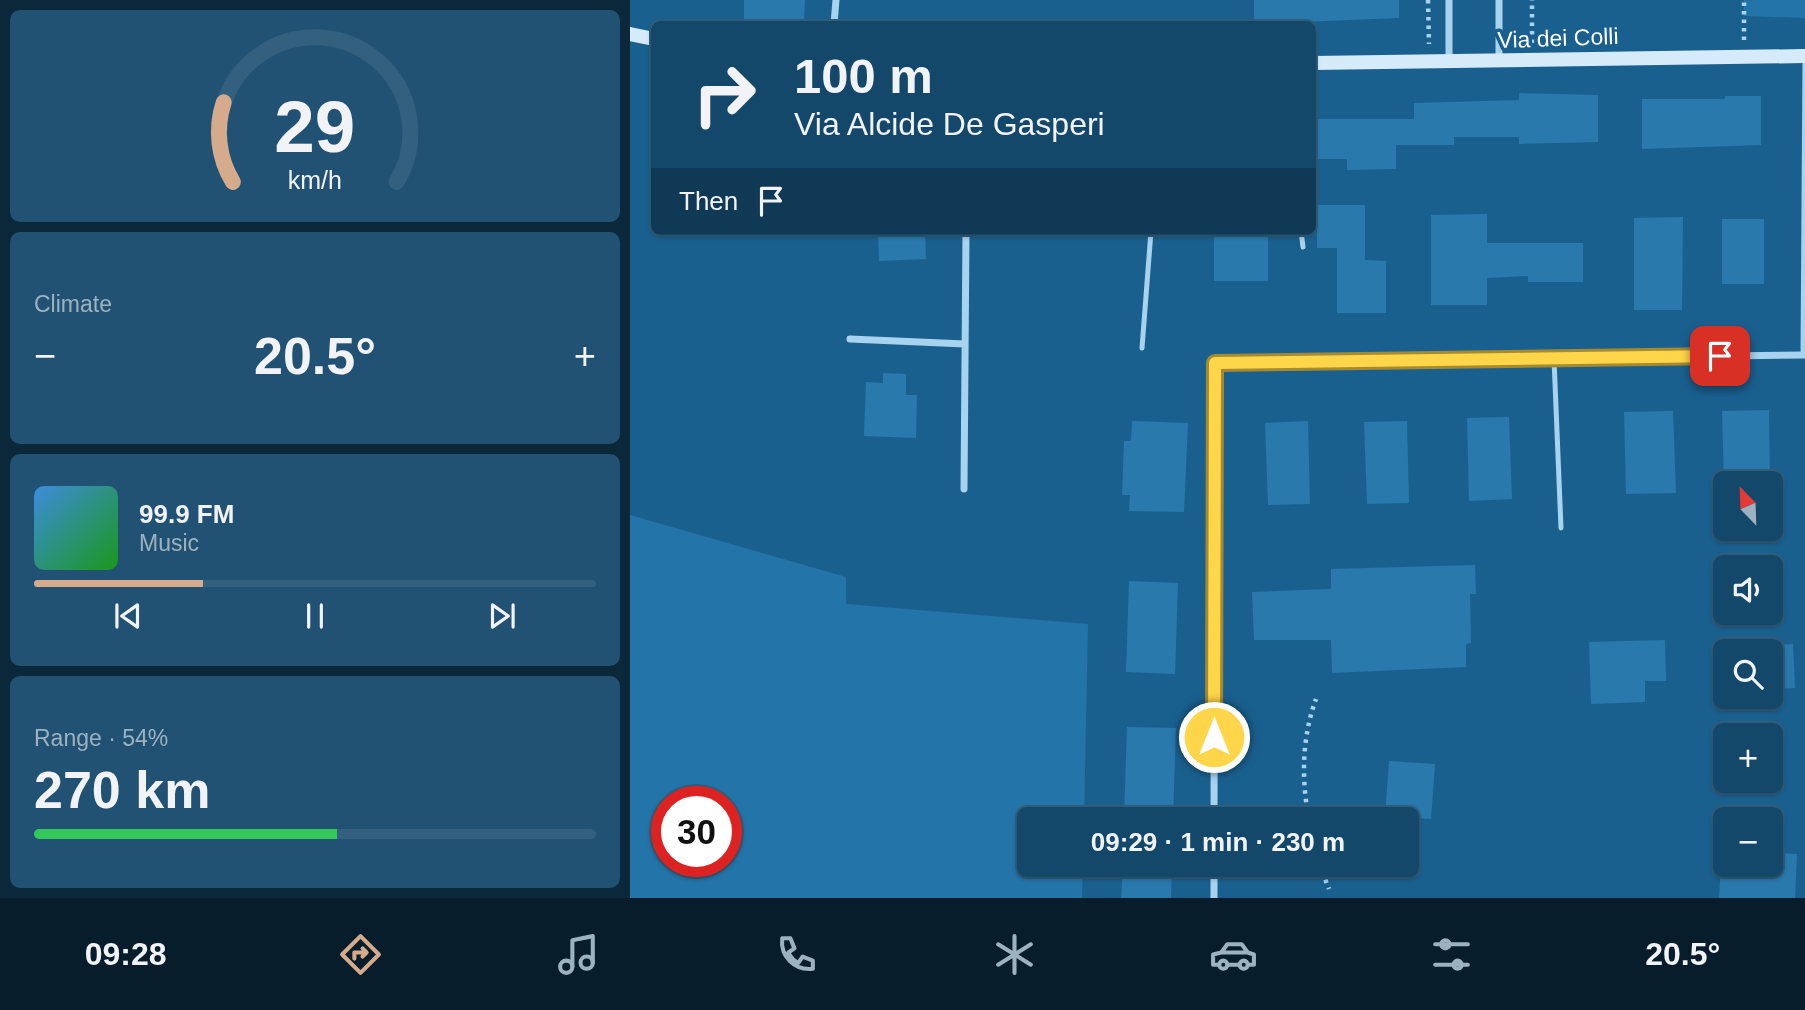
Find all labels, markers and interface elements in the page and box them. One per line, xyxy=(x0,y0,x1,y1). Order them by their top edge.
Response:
street label: Via dei Colli xyxy=(1497,23,1619,53)
icon: right xyxy=(679,49,770,140)
text: 100 m xyxy=(794,49,933,103)
text: 29 xyxy=(275,86,355,167)
text: Via Alcide De Gasperi xyxy=(794,106,1105,142)
text: km/h xyxy=(288,166,342,194)
icon: arrive xyxy=(752,182,790,220)
text: Then xyxy=(679,186,738,216)
text: Climate xyxy=(34,291,112,317)
pin xyxy=(1690,326,1750,386)
text: 20.5° xyxy=(254,327,376,385)
text: − xyxy=(34,335,56,377)
text: + xyxy=(574,335,596,377)
icon: arrive xyxy=(1701,337,1739,375)
north arrow xyxy=(1713,471,1783,541)
map controls xyxy=(1713,471,1783,877)
text: 99.9 FM xyxy=(139,499,234,529)
text: Music xyxy=(139,530,199,556)
button: sound xyxy=(1713,555,1783,625)
icon: previous xyxy=(109,597,147,635)
icon: pause xyxy=(296,597,334,635)
icon: next xyxy=(483,597,521,635)
button: search xyxy=(1713,639,1783,709)
position arrow xyxy=(1177,700,1251,774)
button: + xyxy=(1713,723,1783,793)
text: Range · 54% xyxy=(34,725,168,751)
text: 270 km xyxy=(34,761,210,819)
speed limit sign: 30 xyxy=(651,786,742,877)
button: − xyxy=(1713,807,1783,877)
text: 09:29 · 1 min · 230 m xyxy=(1091,827,1345,857)
icon: directions xyxy=(336,930,385,979)
icon: music xyxy=(554,930,603,979)
icon: phone xyxy=(772,930,821,979)
icon: climate xyxy=(990,930,1039,979)
icon: car xyxy=(1209,930,1258,979)
icon: filters xyxy=(1427,930,1476,979)
text: 09:28 xyxy=(85,936,166,972)
text: 20.5° xyxy=(1645,936,1720,972)

